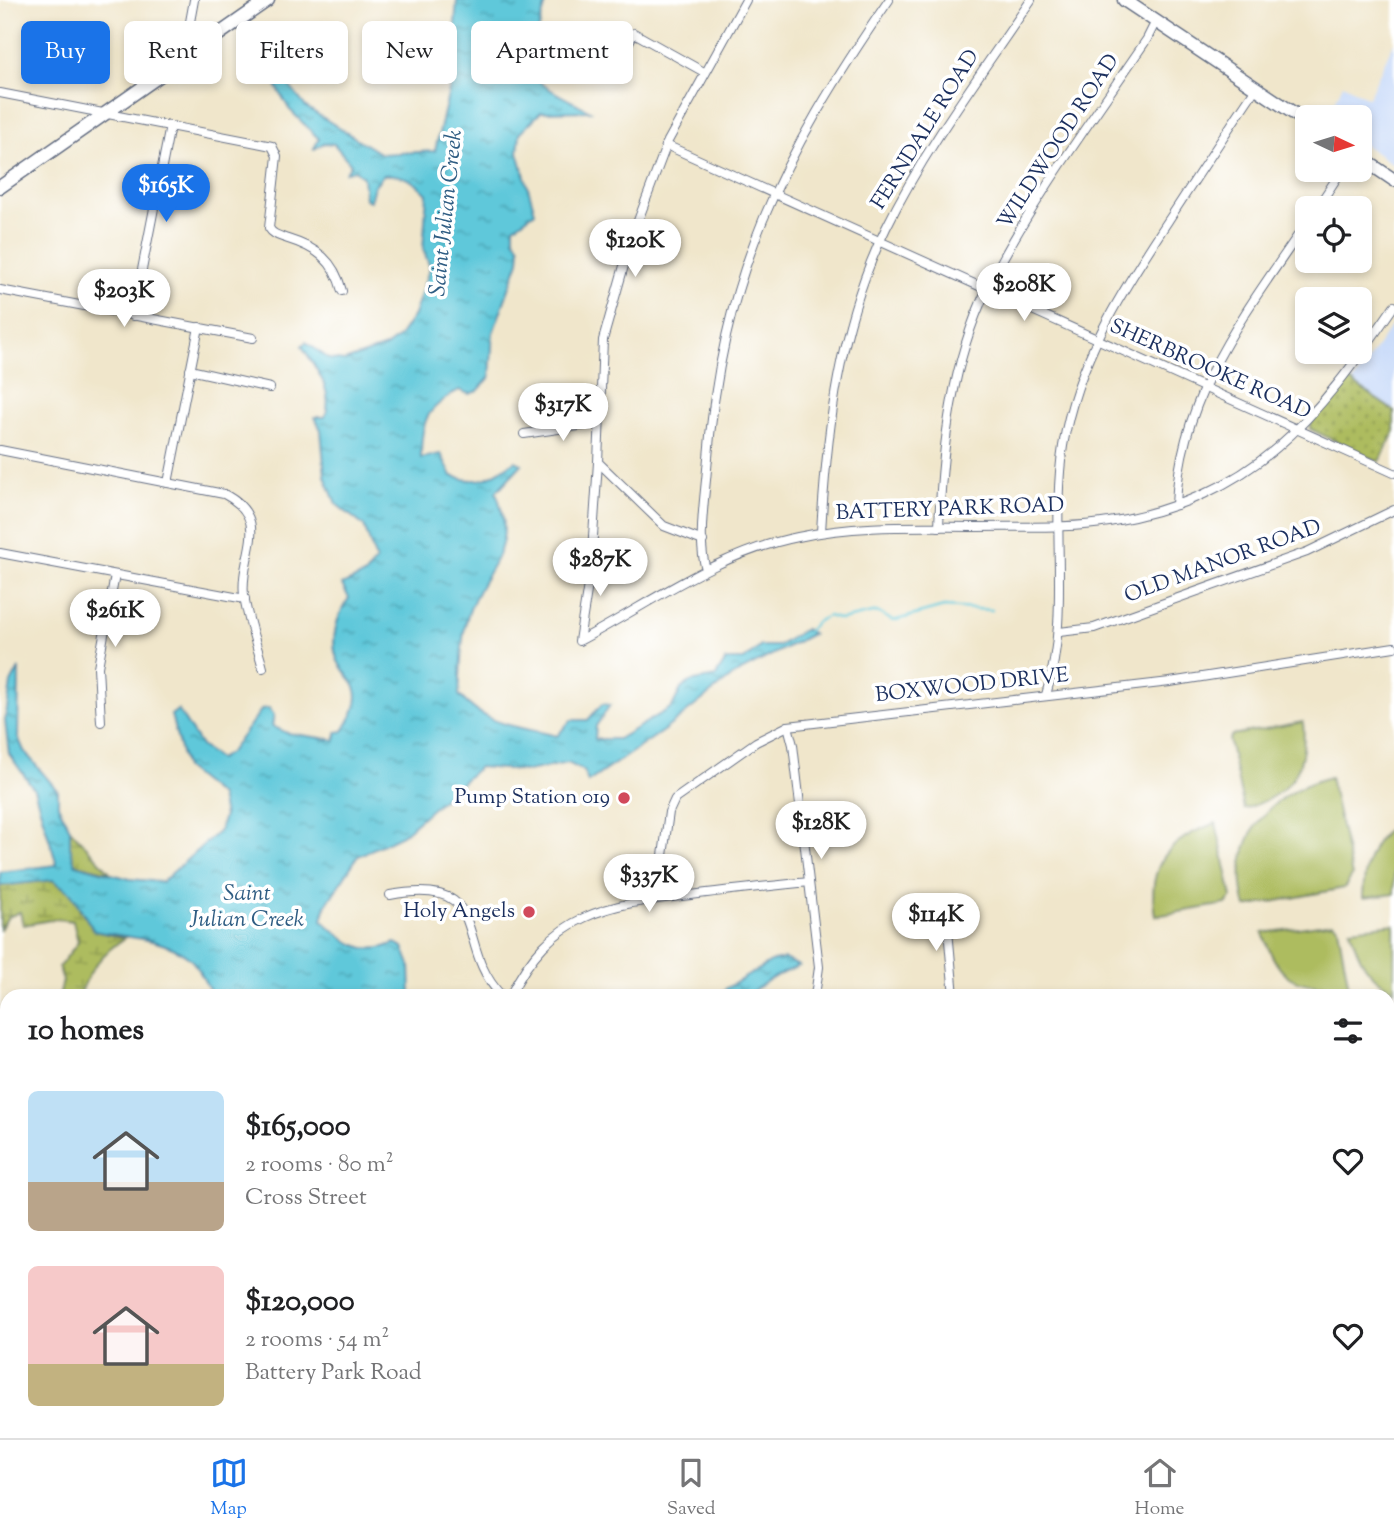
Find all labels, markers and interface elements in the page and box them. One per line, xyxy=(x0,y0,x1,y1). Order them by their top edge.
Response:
chip: Buy xyxy=(21,21,110,84)
chip: Rent xyxy=(124,21,222,84)
chip: Filters xyxy=(236,21,348,84)
chip: New xyxy=(362,21,457,84)
chip: Apartment xyxy=(471,21,633,84)
street label: FERNDALE ROAD xyxy=(865,44,987,216)
street label: WILDWOOD ROAD xyxy=(991,48,1127,236)
north arrow xyxy=(1295,105,1372,182)
map controls xyxy=(1295,105,1372,364)
water label: Saint Julian Creek xyxy=(422,128,472,298)
pin: $165K xyxy=(117,164,215,224)
text: $165K xyxy=(138,170,194,203)
button: locate xyxy=(1295,196,1372,273)
pin: $120K xyxy=(586,219,684,279)
text: $120K xyxy=(605,225,665,258)
pin: $208K xyxy=(975,264,1073,323)
text: $208K xyxy=(992,269,1056,302)
pin: $203K xyxy=(75,270,173,329)
text: $203K xyxy=(93,275,155,308)
button: layers xyxy=(1295,287,1372,364)
street label: SHERBROOKE ROAD xyxy=(1104,312,1316,428)
pin: $317K xyxy=(514,384,612,443)
text: $317K xyxy=(534,389,592,422)
street label: BATTERY PARK ROAD xyxy=(835,491,1065,529)
street label: OLD MANOR ROAD xyxy=(1120,512,1326,612)
pin: $287K xyxy=(551,538,649,598)
text: $287K xyxy=(569,544,631,577)
pin: $261K xyxy=(66,590,164,649)
text: $261K xyxy=(86,595,144,628)
street label: BOXWOOD DRIVE xyxy=(874,661,1070,711)
place label: Pump Station 019 xyxy=(454,783,610,813)
marker: Pump Station 019 xyxy=(616,790,632,806)
pin: $128K xyxy=(772,802,870,861)
text: $128K xyxy=(792,807,851,840)
pin: $337K xyxy=(600,855,698,914)
text: $337K xyxy=(619,860,679,893)
water label: Saint Julian Creek xyxy=(189,878,304,937)
pin: $114K xyxy=(887,894,985,953)
place label: Holy Angels xyxy=(403,897,515,927)
text: $114K xyxy=(908,899,964,932)
marker: Holy Angels xyxy=(521,904,537,920)
text: 10 homes xyxy=(28,1010,144,1053)
icon: filters xyxy=(1329,1012,1367,1050)
text: $165,000 xyxy=(245,1106,351,1149)
icon: home xyxy=(84,1119,168,1203)
icon: heart xyxy=(1329,1142,1367,1180)
text: 2 rooms · 80 m² xyxy=(245,1149,393,1182)
text: Cross Street xyxy=(245,1182,367,1215)
text: $120,000 xyxy=(245,1281,355,1324)
icon: home xyxy=(84,1294,168,1378)
icon: heart xyxy=(1329,1317,1367,1355)
text: 2 rooms · 54 m² xyxy=(245,1324,389,1357)
text: Battery Park Road xyxy=(245,1357,422,1390)
tab: Map xyxy=(210,1454,248,1523)
tab: Saved xyxy=(667,1454,715,1523)
tab: Home xyxy=(1135,1454,1184,1523)

